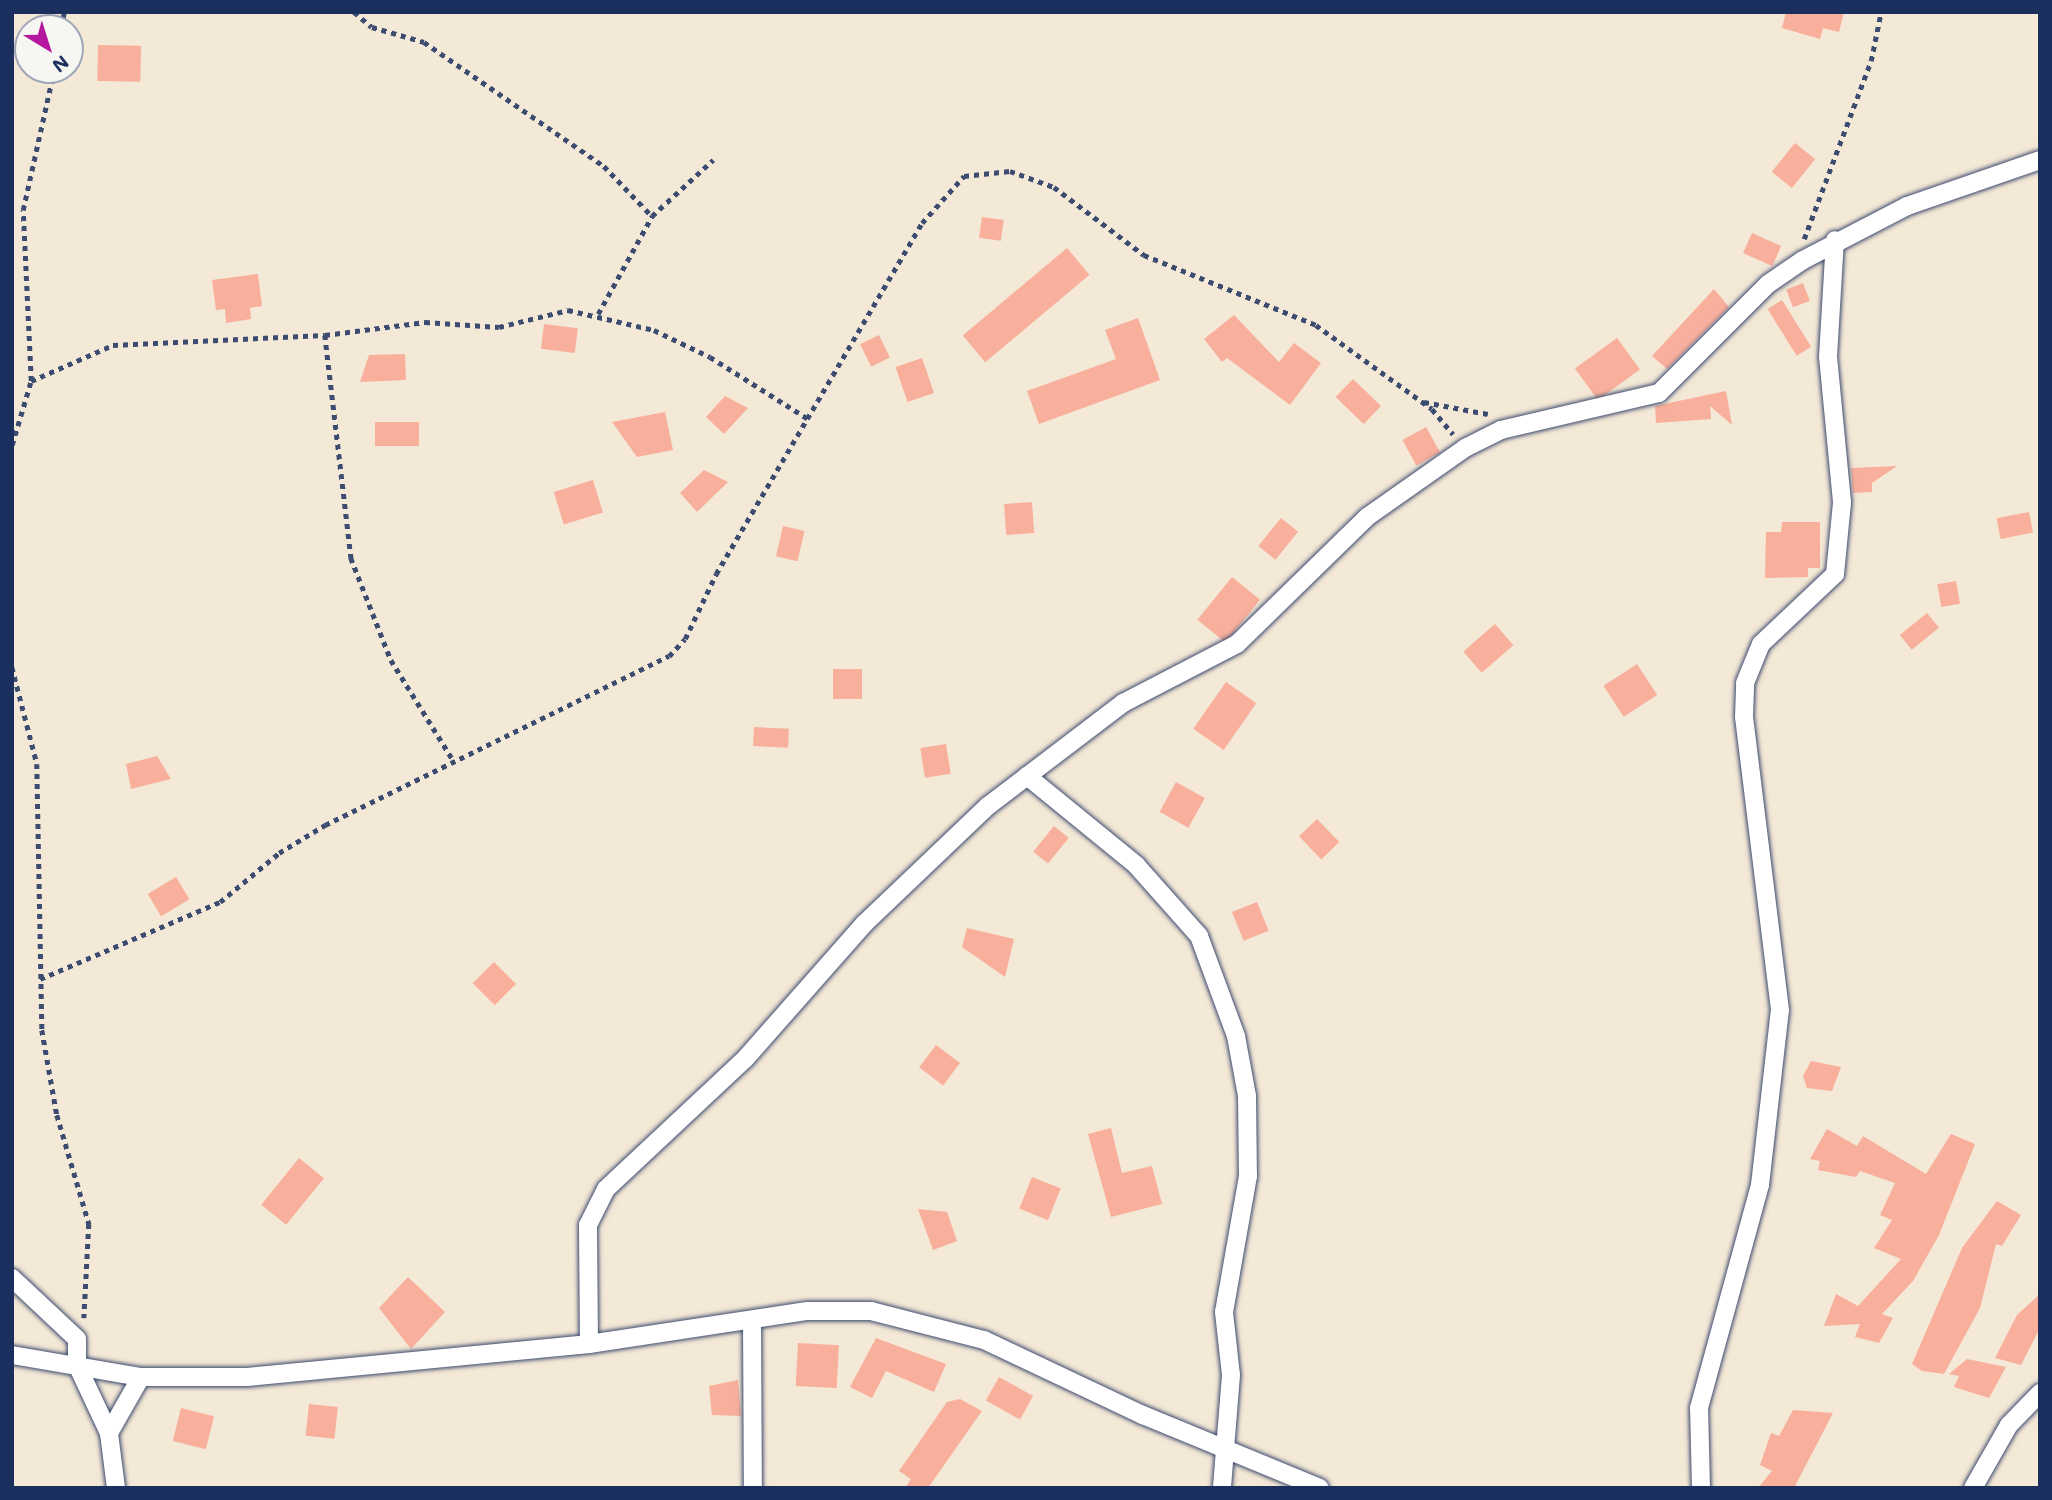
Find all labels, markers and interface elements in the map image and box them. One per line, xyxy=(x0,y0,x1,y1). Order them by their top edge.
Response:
north arrow xyxy=(14,14,84,84)
text: N xyxy=(48,50,74,79)

